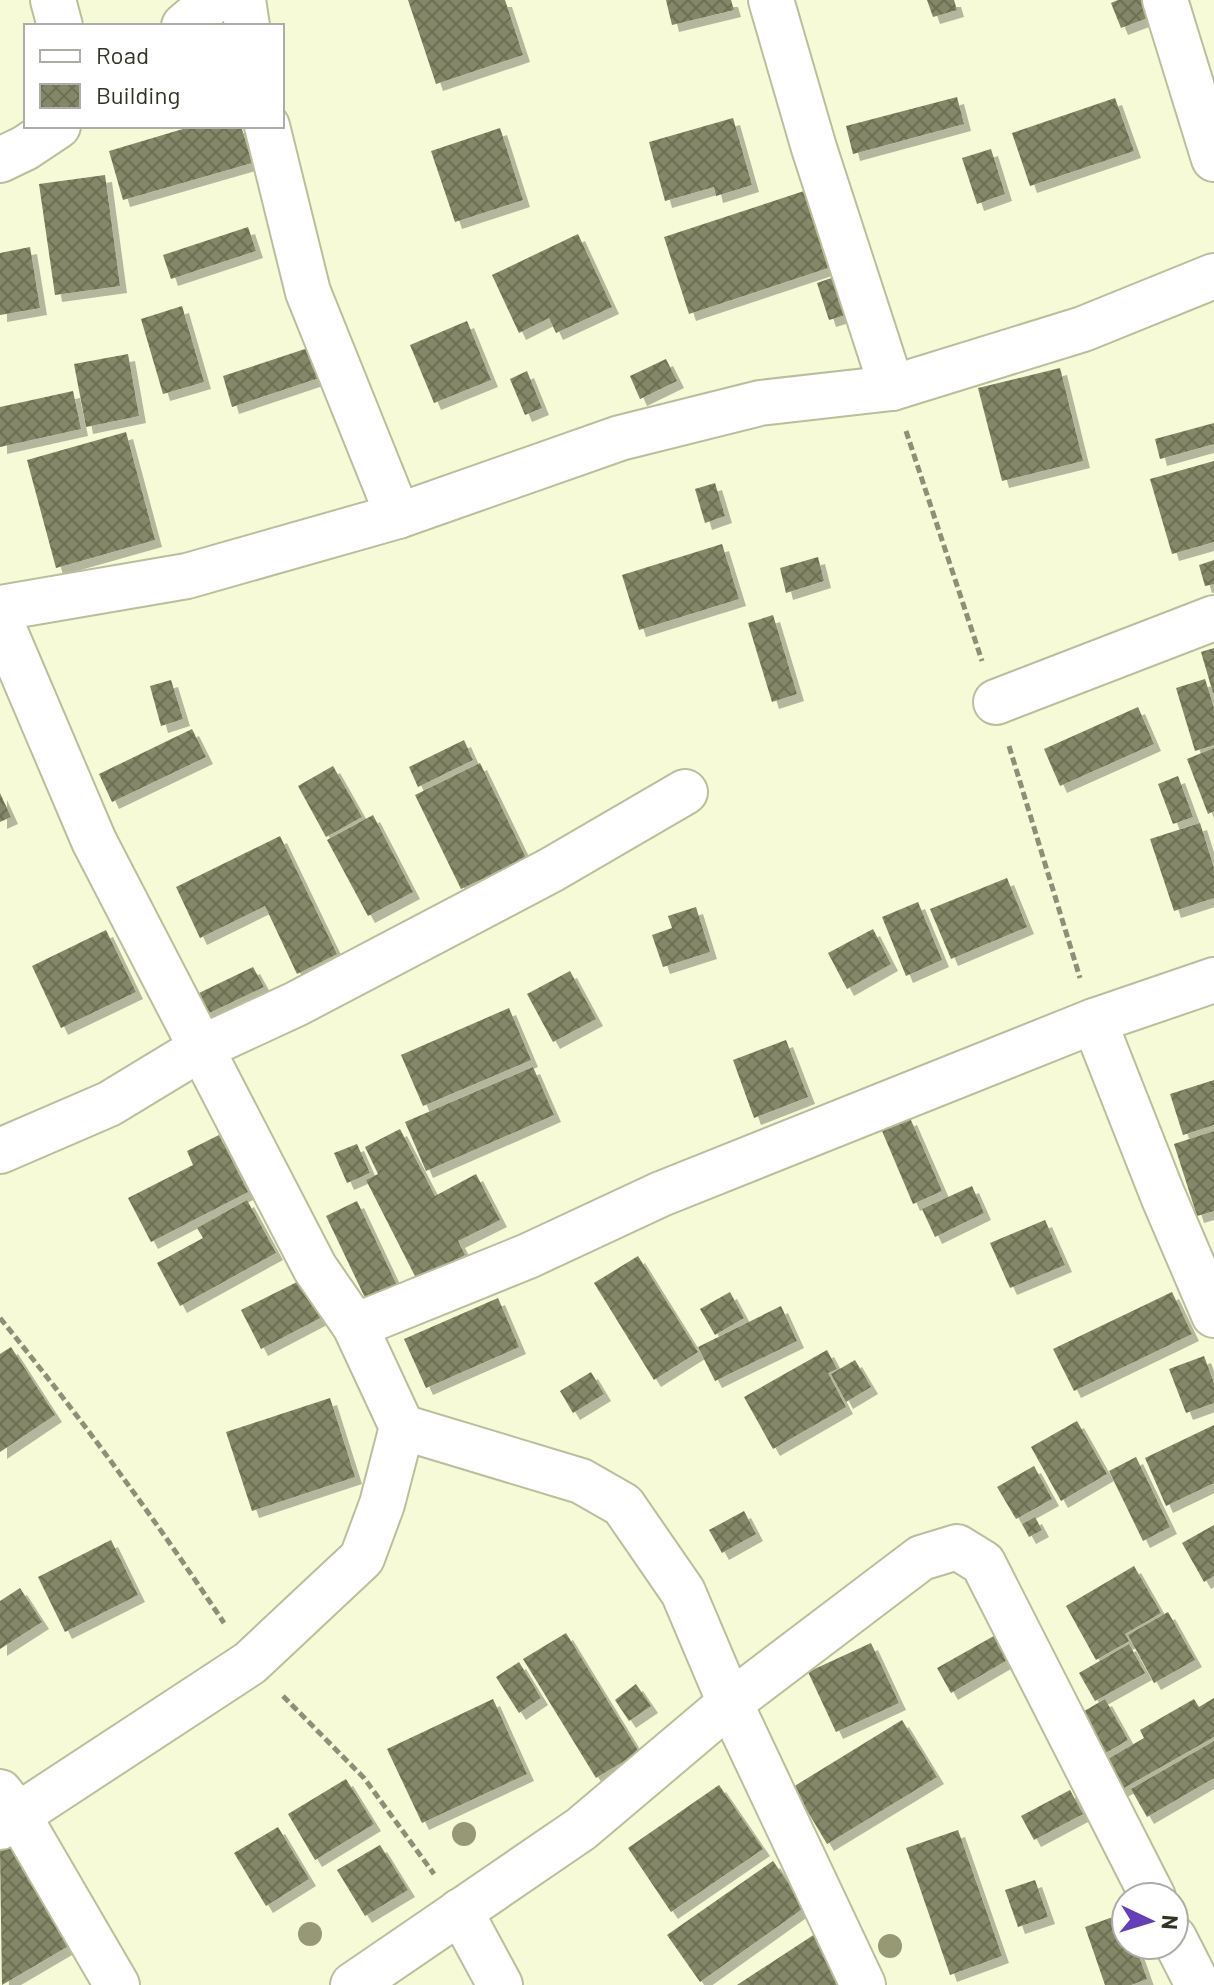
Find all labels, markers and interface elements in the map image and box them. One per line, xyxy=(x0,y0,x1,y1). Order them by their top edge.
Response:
legend xyxy=(24,24,284,128)
text: Road xyxy=(96,40,149,69)
text: Building xyxy=(96,80,180,109)
north arrow xyxy=(1110,1881,1190,1961)
text: N xyxy=(1157,1914,1184,1931)

